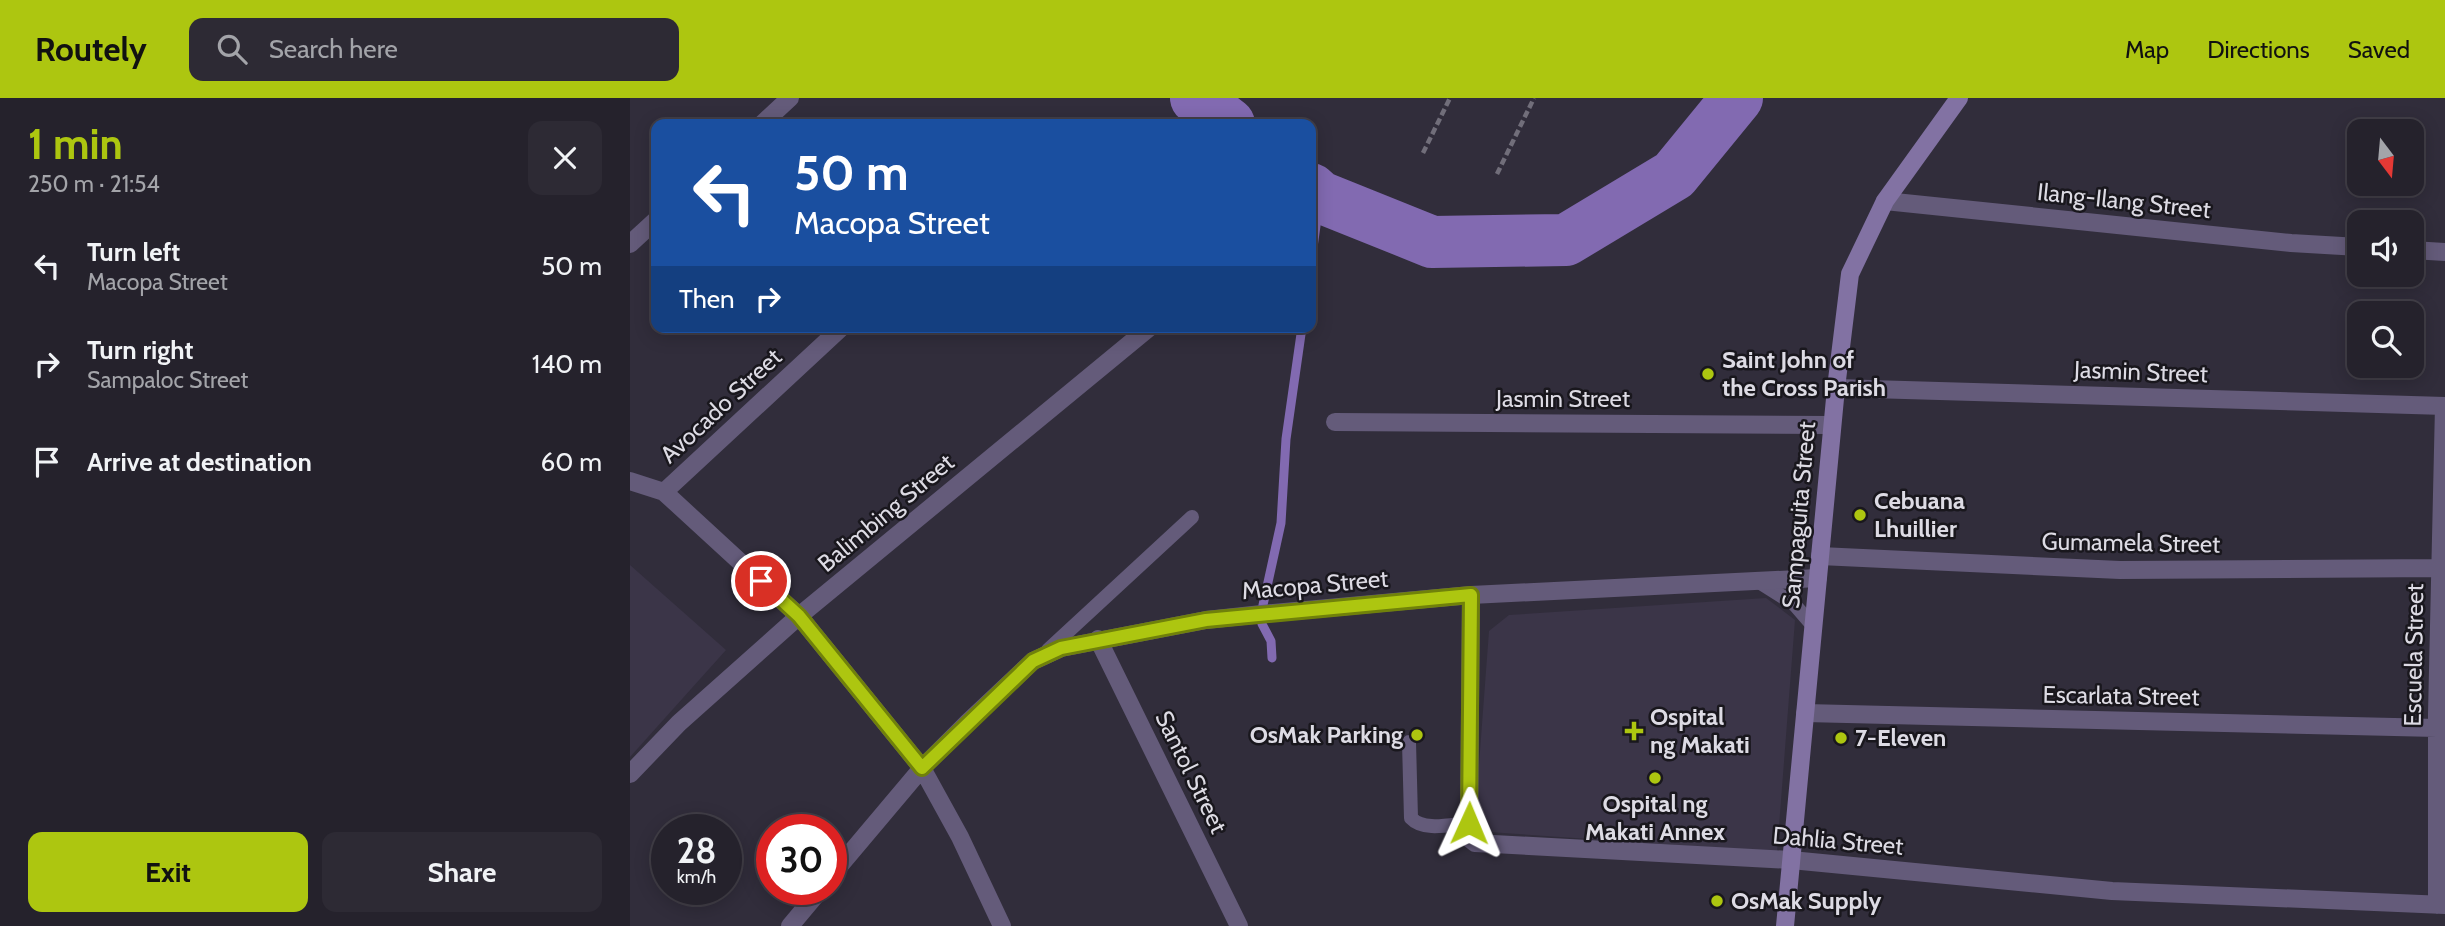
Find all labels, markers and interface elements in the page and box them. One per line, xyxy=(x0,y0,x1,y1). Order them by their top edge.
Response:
search box xyxy=(189,18,679,81)
text: Routely xyxy=(35,29,147,69)
icon: search xyxy=(213,30,251,68)
text: Search here xyxy=(269,33,398,65)
text: Map xyxy=(2125,35,2169,64)
text: Directions xyxy=(2207,35,2310,64)
text: Saved xyxy=(2348,35,2410,64)
text: 1 min xyxy=(28,118,123,170)
north arrow xyxy=(2347,119,2424,196)
map controls xyxy=(2347,119,2424,378)
button: close xyxy=(528,121,602,195)
text: 50 m xyxy=(794,143,909,202)
icon: left xyxy=(679,147,770,238)
text: 250 m · 21:54 xyxy=(28,170,160,198)
street label: Ilang-Ilang Street xyxy=(2036,177,2212,224)
text: Macopa Street xyxy=(794,203,990,242)
button: sound xyxy=(2347,210,2424,287)
text: Turn left xyxy=(87,236,180,268)
icon: left xyxy=(28,247,66,285)
text: 50 m xyxy=(541,250,602,282)
text: Macopa Street xyxy=(87,268,228,296)
icon: right xyxy=(749,280,787,318)
text: Then xyxy=(679,283,735,315)
button: search xyxy=(2347,301,2424,378)
text: Turn right xyxy=(87,334,193,366)
street label: Avocado Street xyxy=(654,342,787,469)
icon: right xyxy=(28,345,66,383)
place label: Saint John of the Cross Parish xyxy=(1722,345,1886,402)
text: 140 m xyxy=(532,348,602,380)
street label: Jasmin Street xyxy=(2073,355,2208,388)
text: Sampaloc Street xyxy=(87,366,248,394)
marker: Saint John of the Cross Parish xyxy=(1700,366,1716,382)
street label: Jasmin Street xyxy=(1495,384,1630,413)
street label: Sampaguita Street xyxy=(1776,420,1821,610)
icon: arrive xyxy=(28,443,66,481)
text: Arrive at destination xyxy=(87,446,312,478)
text: 60 m xyxy=(540,446,602,478)
street label: Balimbing Street xyxy=(812,447,960,578)
place label: Cebuana Lhuillier xyxy=(1874,486,1965,543)
marker: Cebuana Lhuillier xyxy=(1852,507,1868,523)
street label: Gumamela Street xyxy=(2041,526,2221,559)
pin xyxy=(731,551,791,611)
icon: arrive xyxy=(742,562,780,600)
street label: Macopa Street xyxy=(1241,564,1389,605)
street label: Escuela Street xyxy=(2398,583,2429,727)
street label: Escarlata Street xyxy=(2042,680,2200,711)
place label: Ospital ng Makati xyxy=(1650,702,1750,759)
street label: Santol Street xyxy=(1149,706,1234,838)
place label: OsMak Parking xyxy=(1250,720,1403,749)
marker: Ospital ng Makati xyxy=(1624,721,1644,741)
place label: 7-Eleven xyxy=(1855,723,1946,752)
marker: OsMak Parking xyxy=(1409,727,1425,743)
marker: 7-Eleven xyxy=(1833,730,1849,746)
marker: Ospital ng Makati Annex xyxy=(1647,770,1663,786)
position arrow xyxy=(1432,786,1506,860)
place label: Ospital ng Makati Annex xyxy=(1585,789,1725,846)
speed limit sign: 30 xyxy=(756,814,847,905)
street label: Dahlia Street xyxy=(1771,820,1905,861)
text: 28 xyxy=(677,829,716,872)
button: Exit xyxy=(28,832,308,912)
button: Share xyxy=(322,832,602,912)
text: km/h xyxy=(677,866,716,888)
place label: OsMak Supply xyxy=(1731,886,1881,915)
marker: OsMak Supply xyxy=(1709,893,1725,909)

